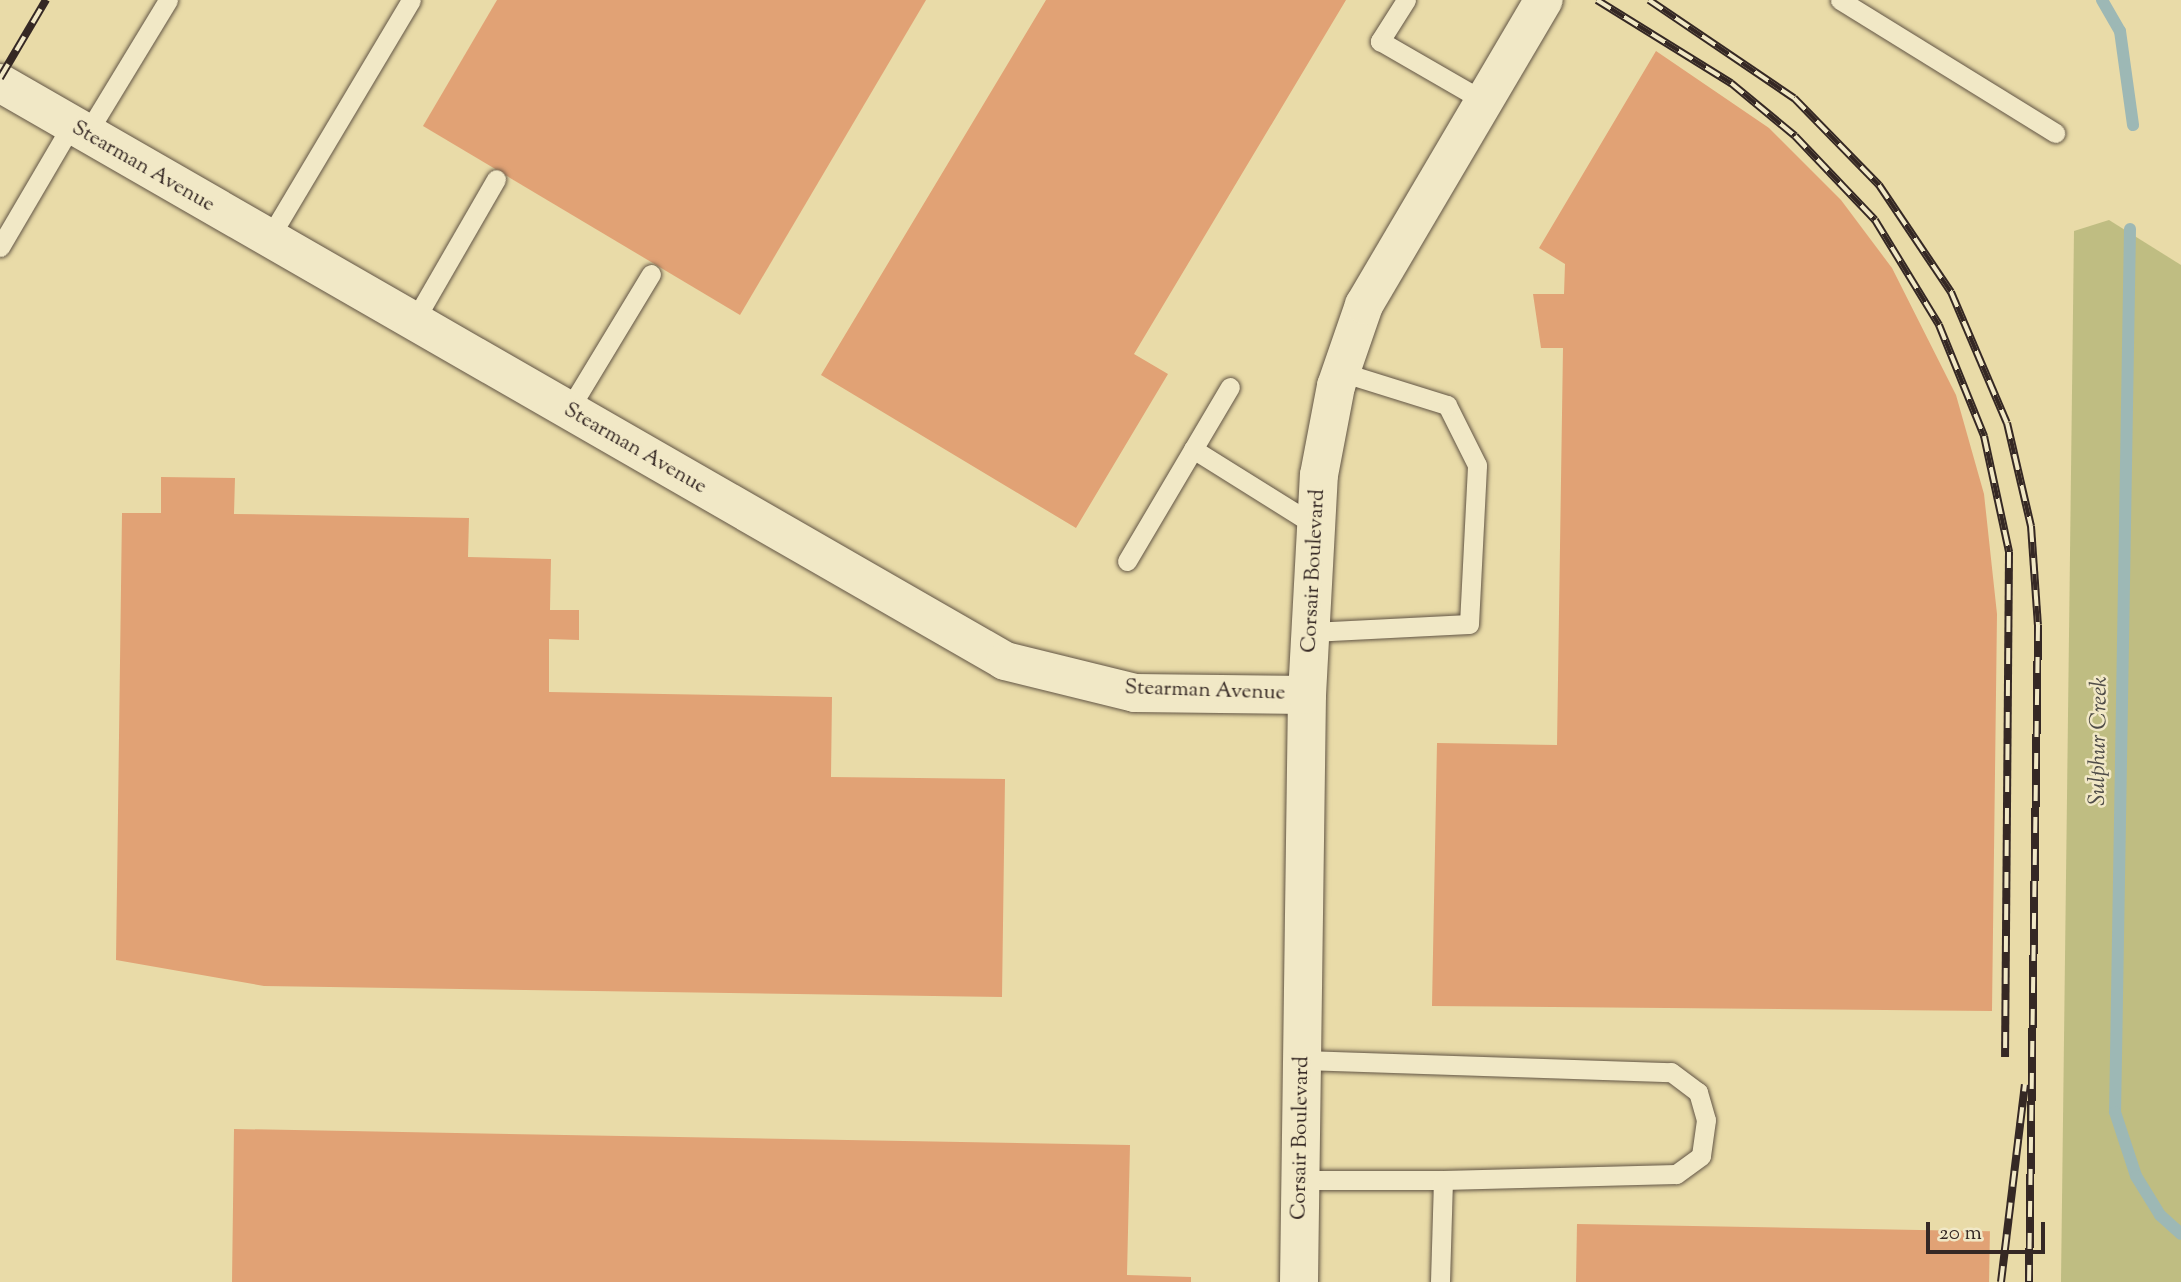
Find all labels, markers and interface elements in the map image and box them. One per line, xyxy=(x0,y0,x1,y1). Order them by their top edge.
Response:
street label: Stearman Avenue xyxy=(67,116,219,218)
street label: Stearman Avenue xyxy=(559,398,711,500)
street label: Corsair Boulevard xyxy=(1297,489,1331,653)
street label: Stearman Avenue xyxy=(1124,676,1286,706)
water label: Sulphur Creek xyxy=(2085,676,2115,806)
street label: Corsair Boulevard xyxy=(1287,1056,1315,1220)
scale bar xyxy=(1929,1208,2048,1252)
text: 20 m xyxy=(1939,1219,1982,1249)

